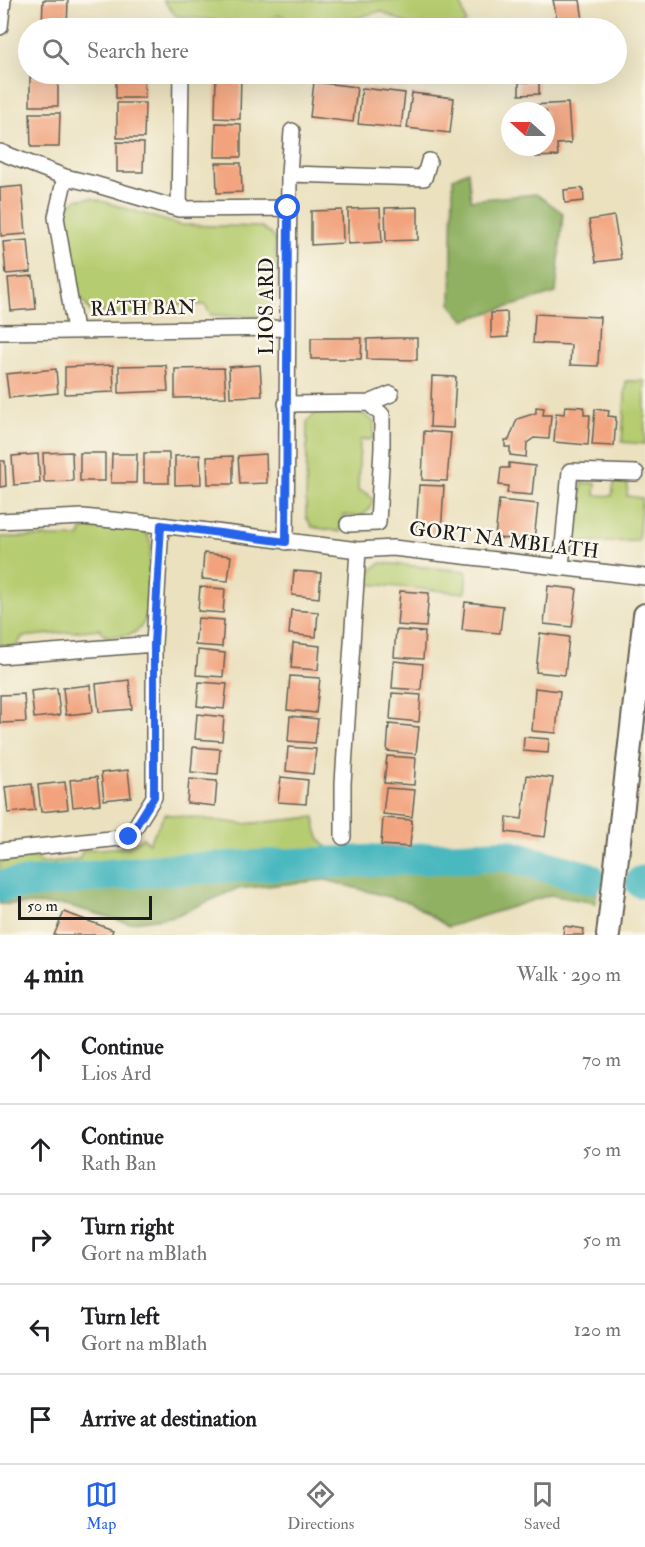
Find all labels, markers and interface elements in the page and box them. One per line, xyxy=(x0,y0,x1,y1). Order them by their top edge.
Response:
search box xyxy=(18,18,627,84)
icon: search xyxy=(39,35,72,68)
text: Search here xyxy=(87,37,189,65)
north arrow xyxy=(501,102,555,156)
route start xyxy=(274,194,300,220)
street label: LIOS ARD xyxy=(254,257,279,355)
street label: RATH BAN xyxy=(90,295,196,321)
street label: GORT NA MBLATH xyxy=(408,516,600,564)
route end xyxy=(115,823,141,849)
scale bar xyxy=(18,893,152,920)
text: 50 m xyxy=(27,896,58,916)
text: 4 min xyxy=(24,958,84,990)
text: Walk · 290 m xyxy=(517,962,621,987)
text: Continue xyxy=(81,1033,164,1061)
icon: ahead xyxy=(24,1043,57,1076)
text: 70 m xyxy=(582,1047,621,1072)
text: Lios Ard xyxy=(81,1061,151,1086)
text: Continue xyxy=(81,1123,164,1151)
icon: ahead xyxy=(24,1133,57,1166)
text: 50 m xyxy=(582,1137,621,1162)
text: Rath Ban xyxy=(81,1151,156,1176)
text: Turn right xyxy=(81,1213,174,1241)
icon: right xyxy=(24,1223,57,1256)
text: 50 m xyxy=(582,1227,621,1252)
text: Gort na mBlath xyxy=(81,1241,207,1266)
text: Turn left xyxy=(81,1303,160,1331)
icon: left xyxy=(24,1313,57,1346)
text: 120 m xyxy=(574,1317,621,1342)
text: Gort na mBlath xyxy=(81,1331,207,1356)
icon: arrive xyxy=(24,1403,57,1436)
text: Arrive at destination xyxy=(81,1405,257,1433)
tab: Map xyxy=(85,1478,118,1534)
tab: Directions xyxy=(287,1478,354,1534)
tab: Saved xyxy=(524,1478,560,1534)

